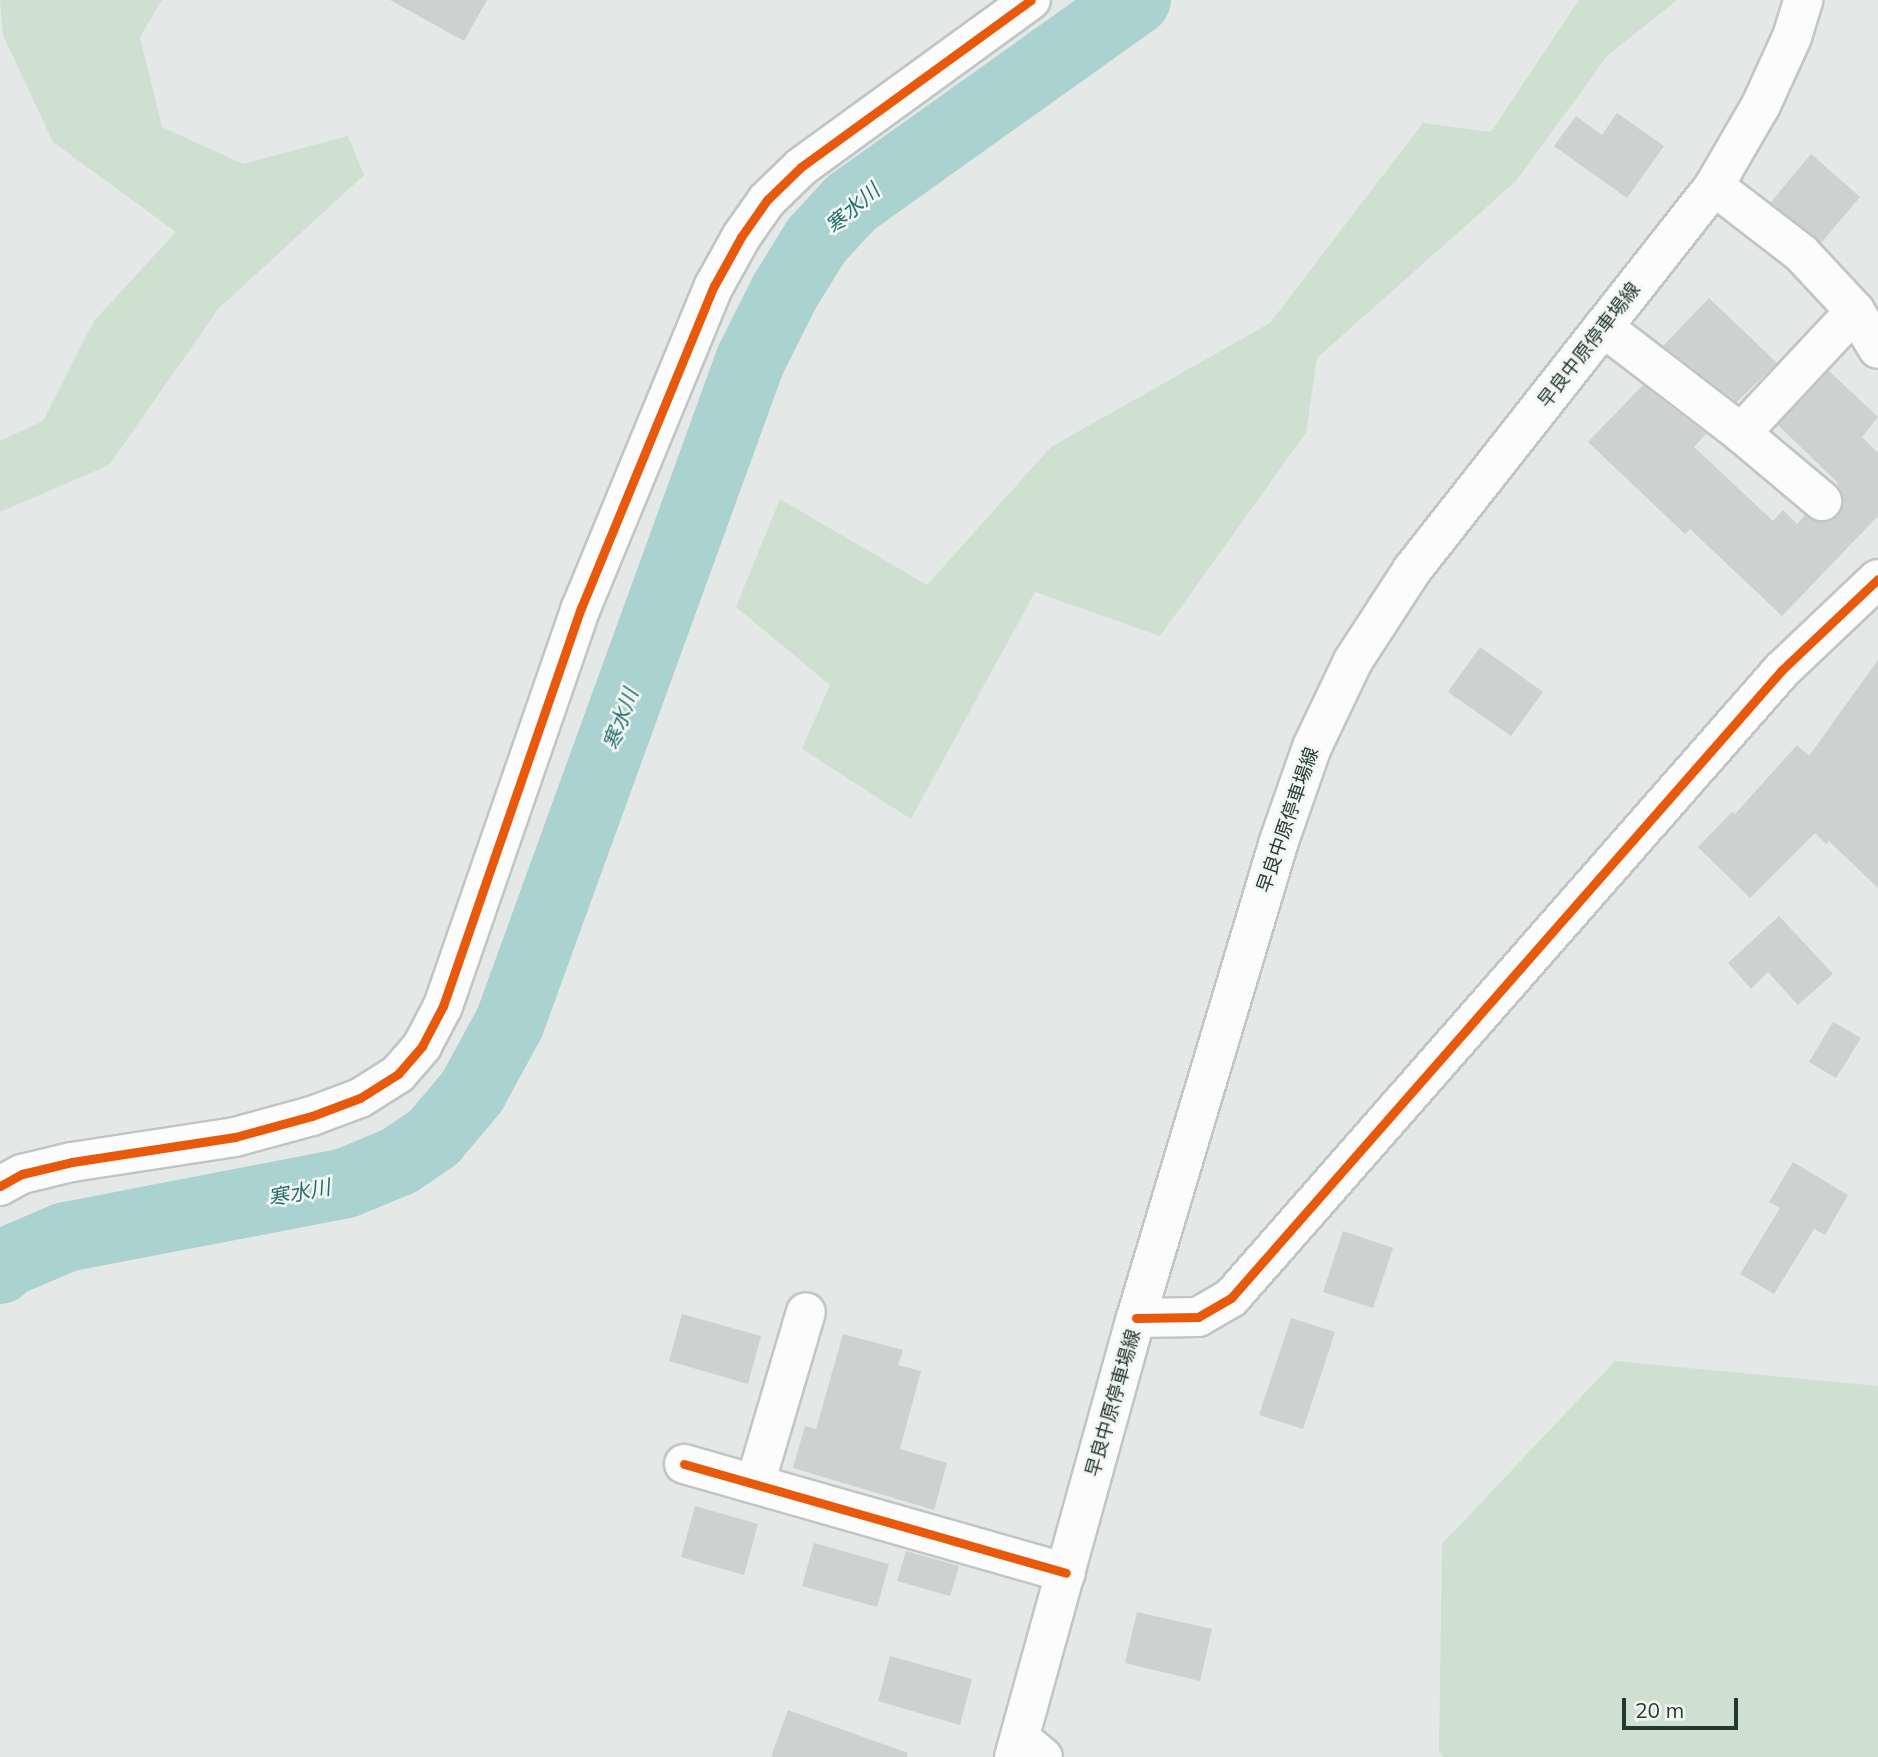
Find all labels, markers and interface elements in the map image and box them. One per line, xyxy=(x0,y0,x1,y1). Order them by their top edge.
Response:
water label: 寒水川 xyxy=(820,178,884,238)
street label: 早良中原停車場線 xyxy=(1533,278,1645,412)
water label: 寒水川 xyxy=(597,685,643,753)
street label: 早良中原停車場線 xyxy=(1252,744,1324,896)
water label: 寒水川 xyxy=(266,1174,332,1210)
street label: 早良中原停車場線 xyxy=(1081,1327,1145,1479)
scale bar xyxy=(1626,1684,1742,1728)
text: 20 m xyxy=(1635,1697,1684,1723)

